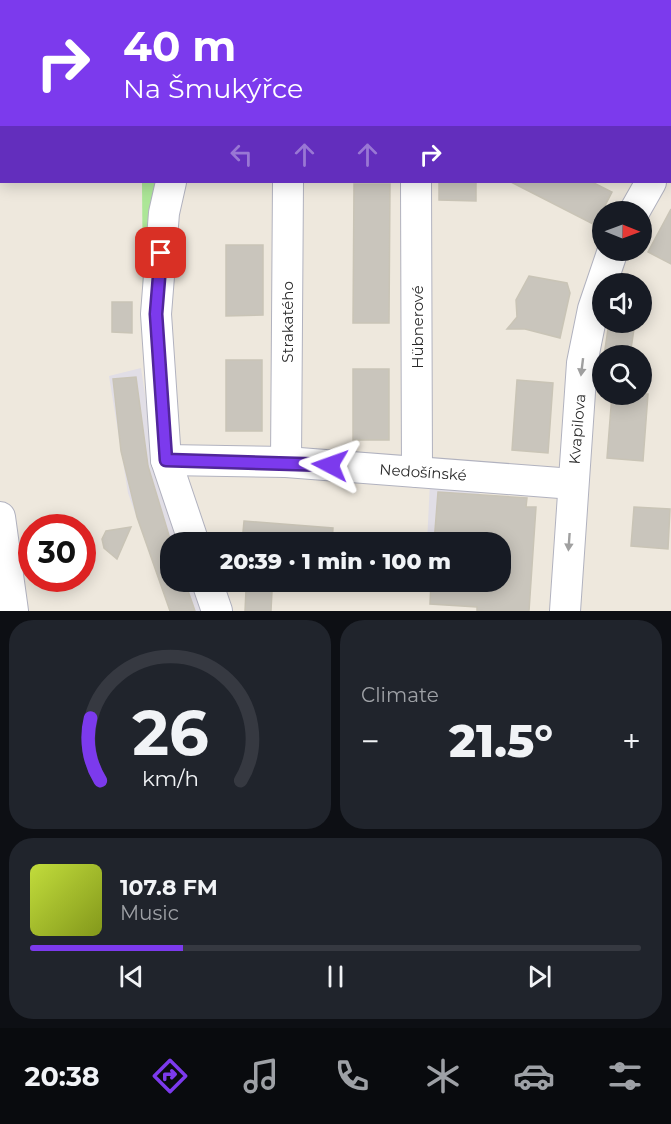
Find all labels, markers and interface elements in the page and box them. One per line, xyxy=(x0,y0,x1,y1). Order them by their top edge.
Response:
text: 40 m xyxy=(123,20,236,72)
icon: right xyxy=(24,24,102,102)
text: Na Šmukýřce xyxy=(123,72,303,105)
icon: left xyxy=(225,138,258,171)
icon: ahead xyxy=(288,138,321,171)
icon: ahead xyxy=(351,138,384,171)
icon: right xyxy=(414,138,447,171)
north arrow xyxy=(592,201,652,261)
map controls xyxy=(592,201,652,405)
pin xyxy=(135,227,186,278)
icon: arrive xyxy=(144,236,177,269)
button: sound xyxy=(592,273,652,333)
street label: Strakatého xyxy=(278,281,297,363)
street label: Hübnerové xyxy=(408,285,427,369)
button: search xyxy=(592,345,652,405)
one-way arrow xyxy=(578,358,587,377)
street label: Kvapilova xyxy=(564,393,590,465)
position arrow xyxy=(298,433,362,497)
street label: Nedošínské xyxy=(379,459,467,485)
speed limit sign: 30 xyxy=(18,514,96,592)
one-way arrow xyxy=(564,533,574,552)
text: 20:39 · 1 min · 100 m xyxy=(220,548,451,575)
text: Climate xyxy=(361,683,439,707)
text: 26 xyxy=(132,695,208,771)
text: 21.5° xyxy=(449,713,553,768)
text: − xyxy=(361,721,380,761)
text: + xyxy=(622,721,641,761)
text: km/h xyxy=(141,766,199,792)
text: 107.8 FM xyxy=(120,874,218,901)
text: Music xyxy=(120,901,179,925)
icon: previous xyxy=(115,960,148,993)
icon: pause xyxy=(319,960,352,993)
icon: next xyxy=(523,960,556,993)
icon: directions xyxy=(149,1055,191,1097)
icon: music xyxy=(240,1055,282,1097)
icon: phone xyxy=(331,1055,373,1097)
icon: climate xyxy=(422,1055,464,1097)
icon: car xyxy=(513,1055,555,1097)
icon: filters xyxy=(604,1055,646,1097)
text: 20:38 xyxy=(25,1060,100,1093)

